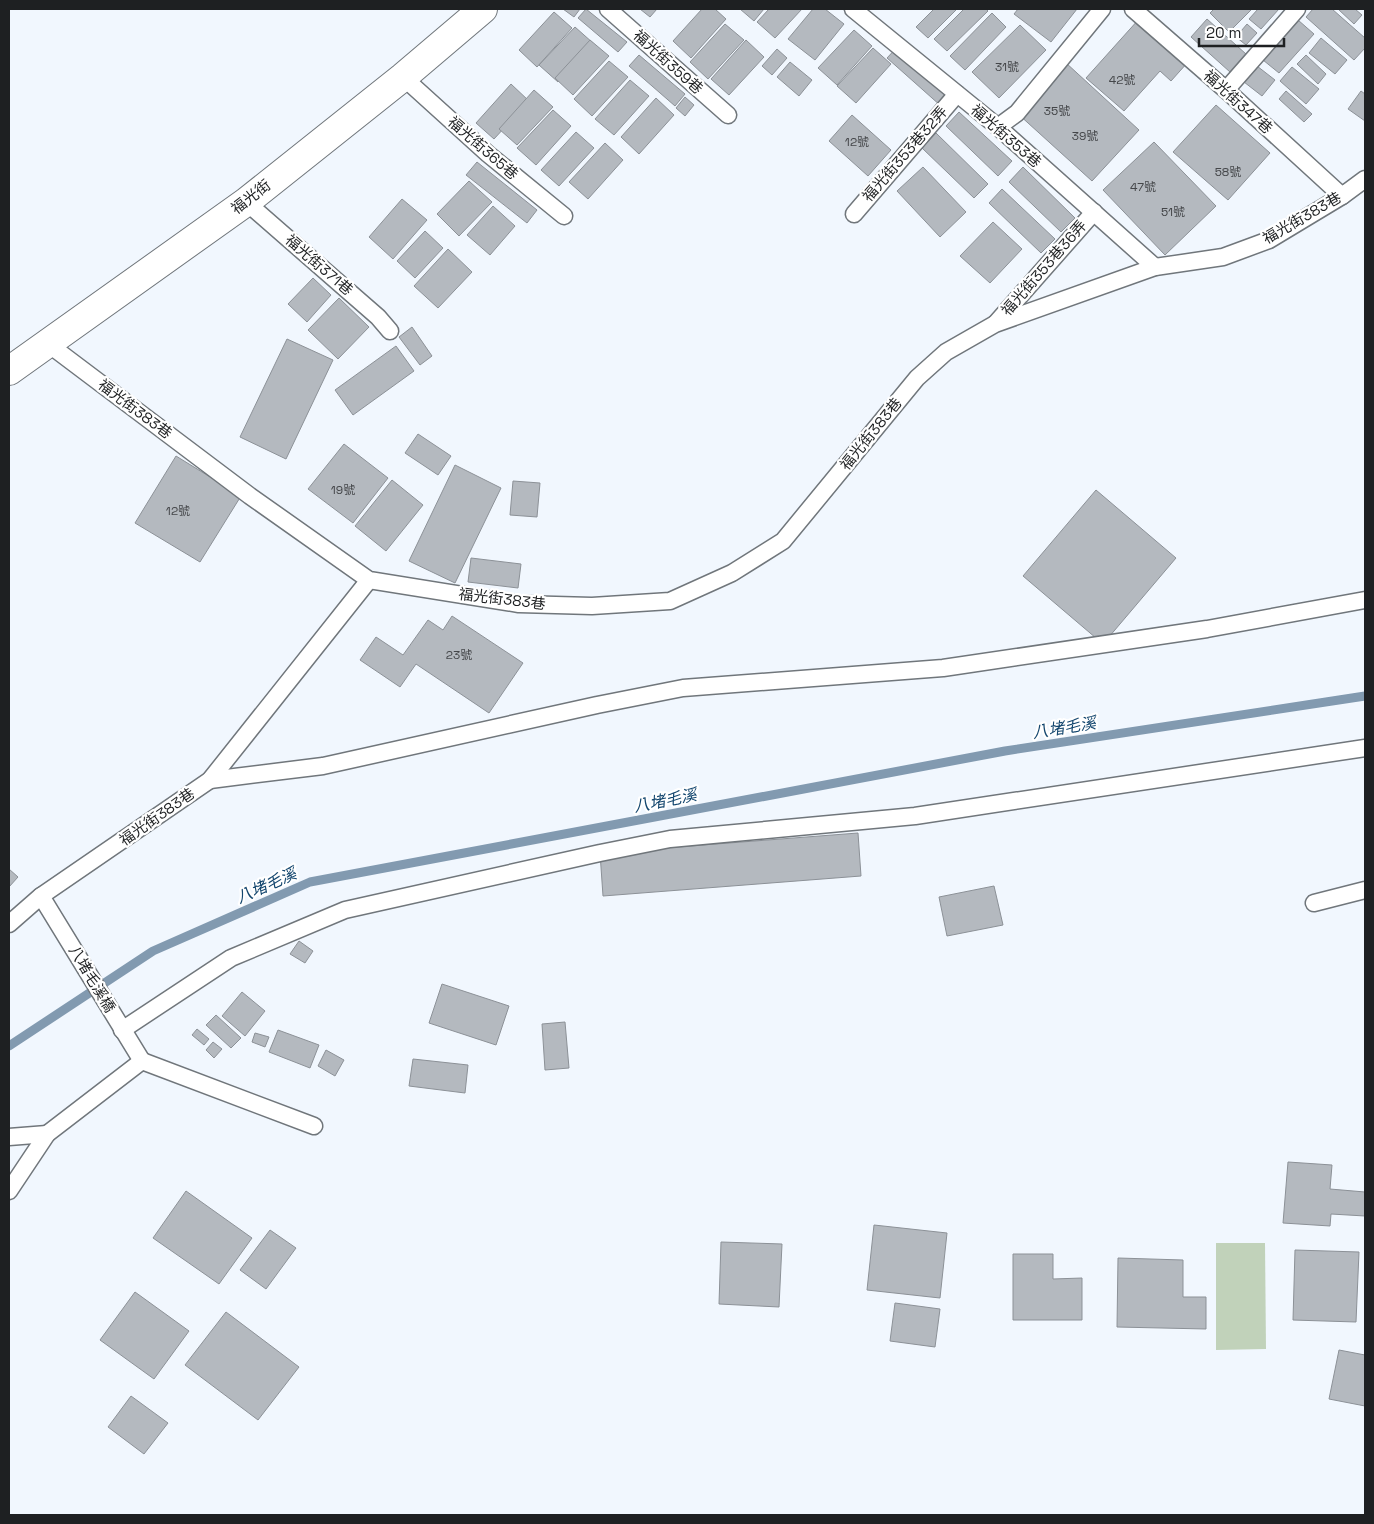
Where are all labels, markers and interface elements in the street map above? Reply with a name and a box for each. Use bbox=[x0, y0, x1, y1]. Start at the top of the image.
scale bar bbox=[1199, 15, 1284, 47]
text: 20 m bbox=[1206, 23, 1241, 42]
street label: 福光街359巷 bbox=[630, 25, 707, 98]
house number: 31號 bbox=[995, 59, 1019, 75]
street label: 福光街347巷 bbox=[1200, 66, 1277, 138]
house number: 42號 bbox=[1109, 72, 1135, 88]
street label: 福光街353巷 bbox=[967, 100, 1045, 171]
street label: 福光街353巷32弄 bbox=[858, 102, 951, 205]
house number: 35號 bbox=[1044, 103, 1070, 119]
street label: 福光街365巷 bbox=[444, 112, 522, 183]
house number: 39號 bbox=[1072, 128, 1098, 144]
house number: 12號 bbox=[845, 134, 869, 150]
house number: 58號 bbox=[1215, 164, 1241, 180]
street label: 福光街 bbox=[227, 175, 274, 218]
house number: 47號 bbox=[1130, 179, 1156, 195]
street label: 福光街383巷 bbox=[1259, 187, 1344, 248]
house number: 51號 bbox=[1161, 204, 1185, 220]
street label: 福光街353巷36弄 bbox=[997, 216, 1090, 319]
street label: 福光街371巷 bbox=[282, 230, 357, 299]
street label: 福光街383巷 bbox=[95, 375, 176, 443]
street label: 福光街383巷 bbox=[836, 394, 906, 474]
house number: 19號 bbox=[331, 482, 355, 498]
house number: 12號 bbox=[166, 503, 190, 519]
street label: 福光街383巷 bbox=[457, 584, 547, 613]
house number: 23號 bbox=[446, 647, 472, 663]
water label: 八堵毛溪 bbox=[1031, 712, 1099, 743]
street label: 福光街383巷 bbox=[115, 784, 198, 849]
water label: 八堵毛溪 bbox=[632, 784, 700, 817]
water label: 八堵毛溪 bbox=[233, 862, 302, 908]
street label: 八堵毛溪橋 bbox=[65, 942, 120, 1016]

